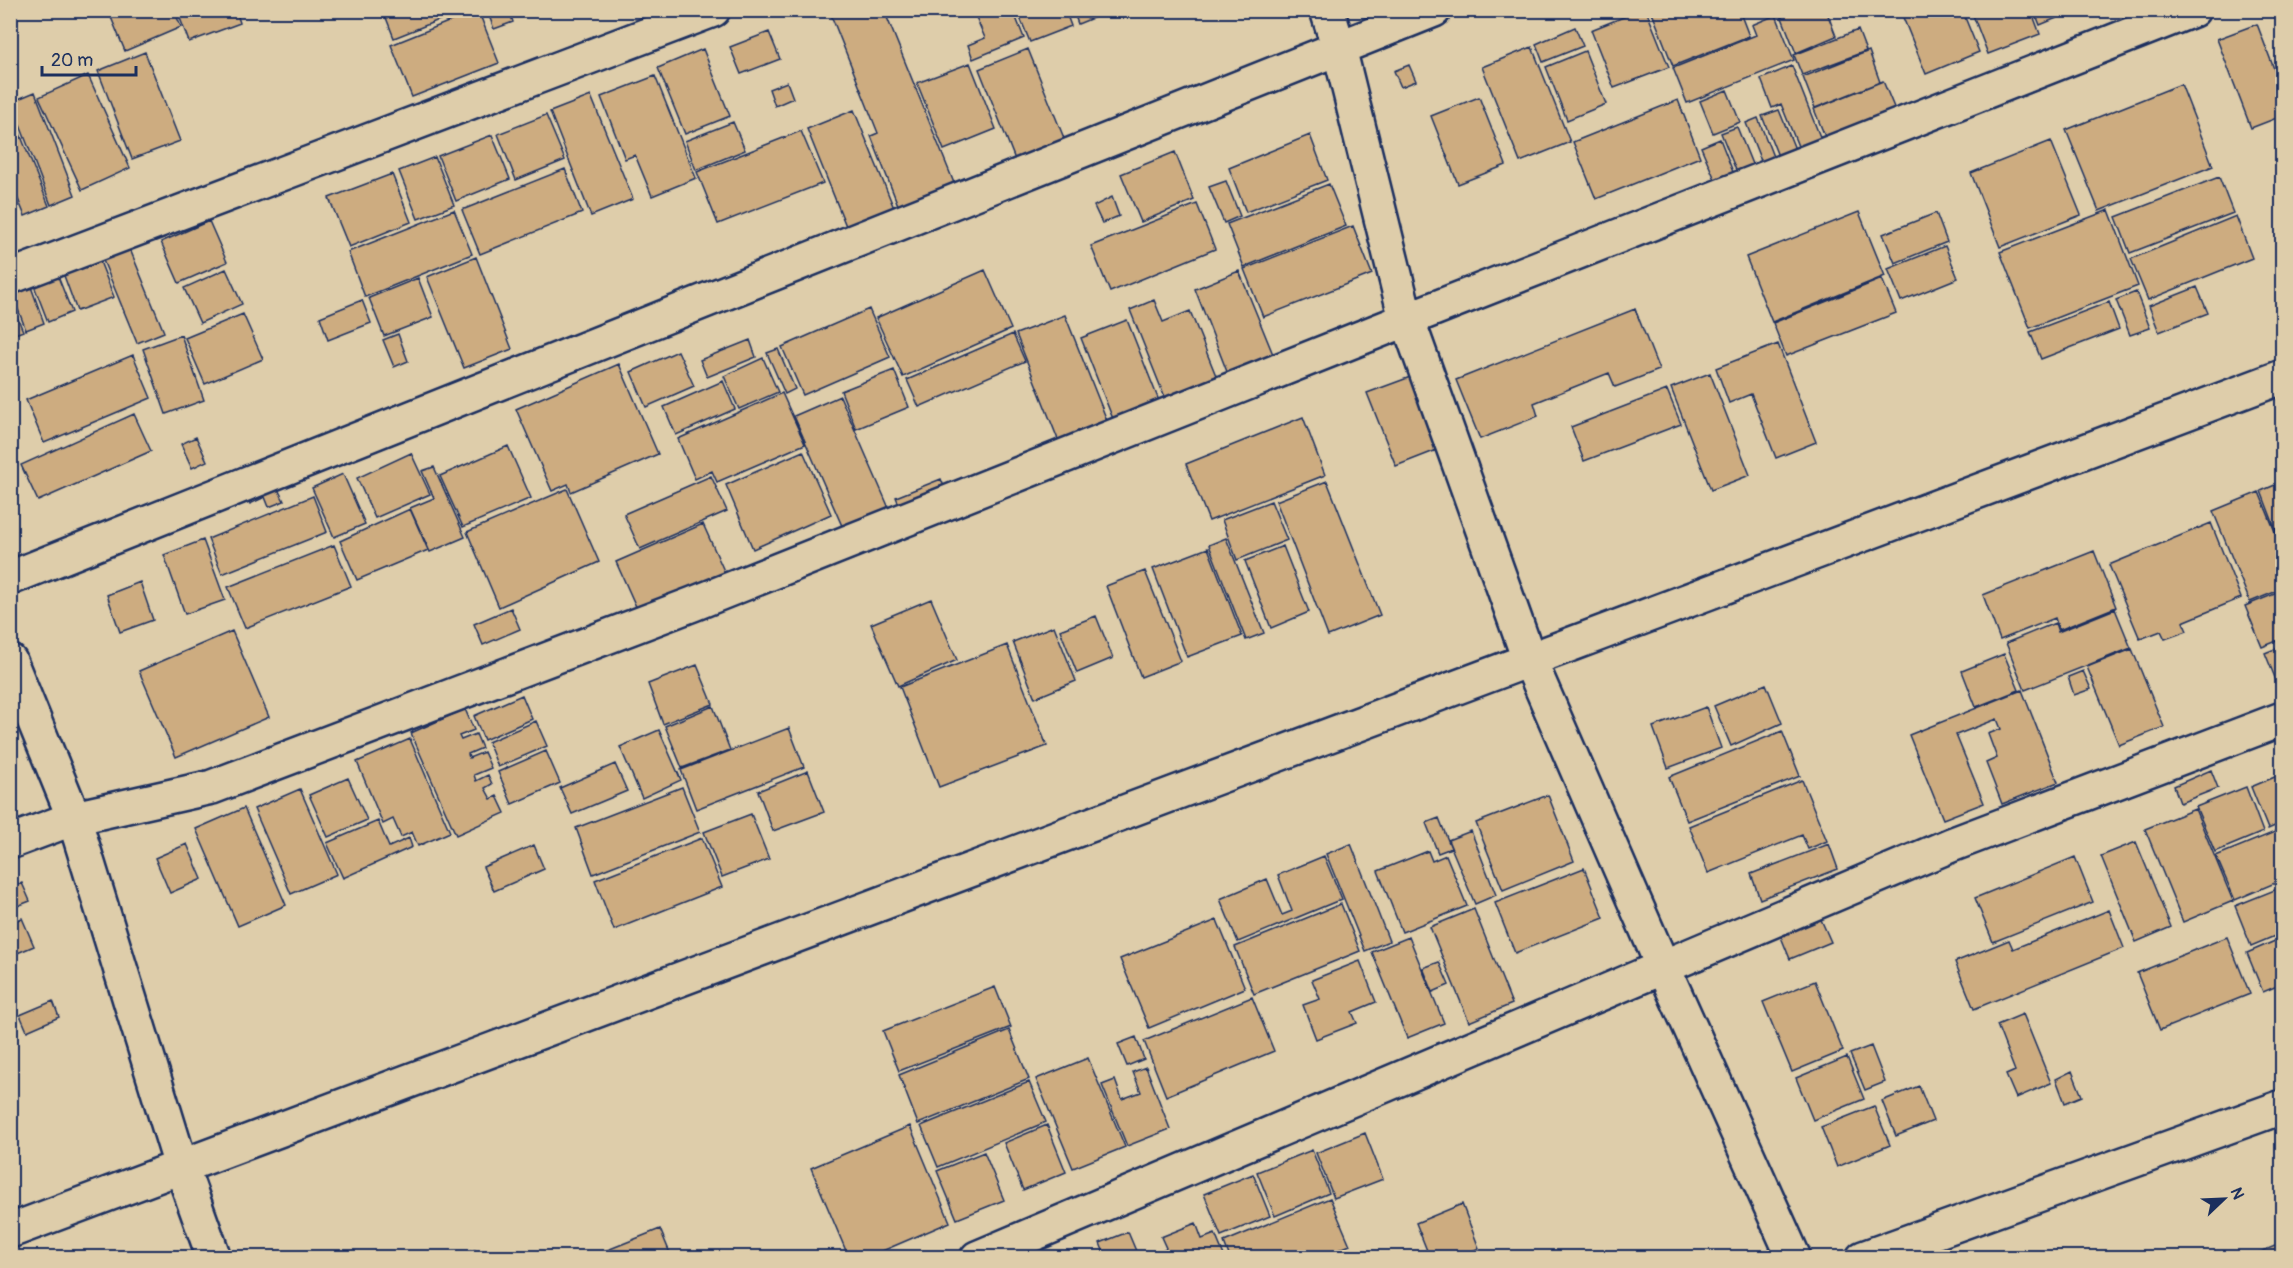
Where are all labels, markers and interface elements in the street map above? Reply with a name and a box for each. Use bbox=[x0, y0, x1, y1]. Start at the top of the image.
scale bar bbox=[42, 39, 136, 77]
text: 20 m bbox=[51, 49, 93, 72]
north arrow bbox=[2194, 1169, 2254, 1229]
text: N bbox=[2226, 1185, 2248, 1203]

